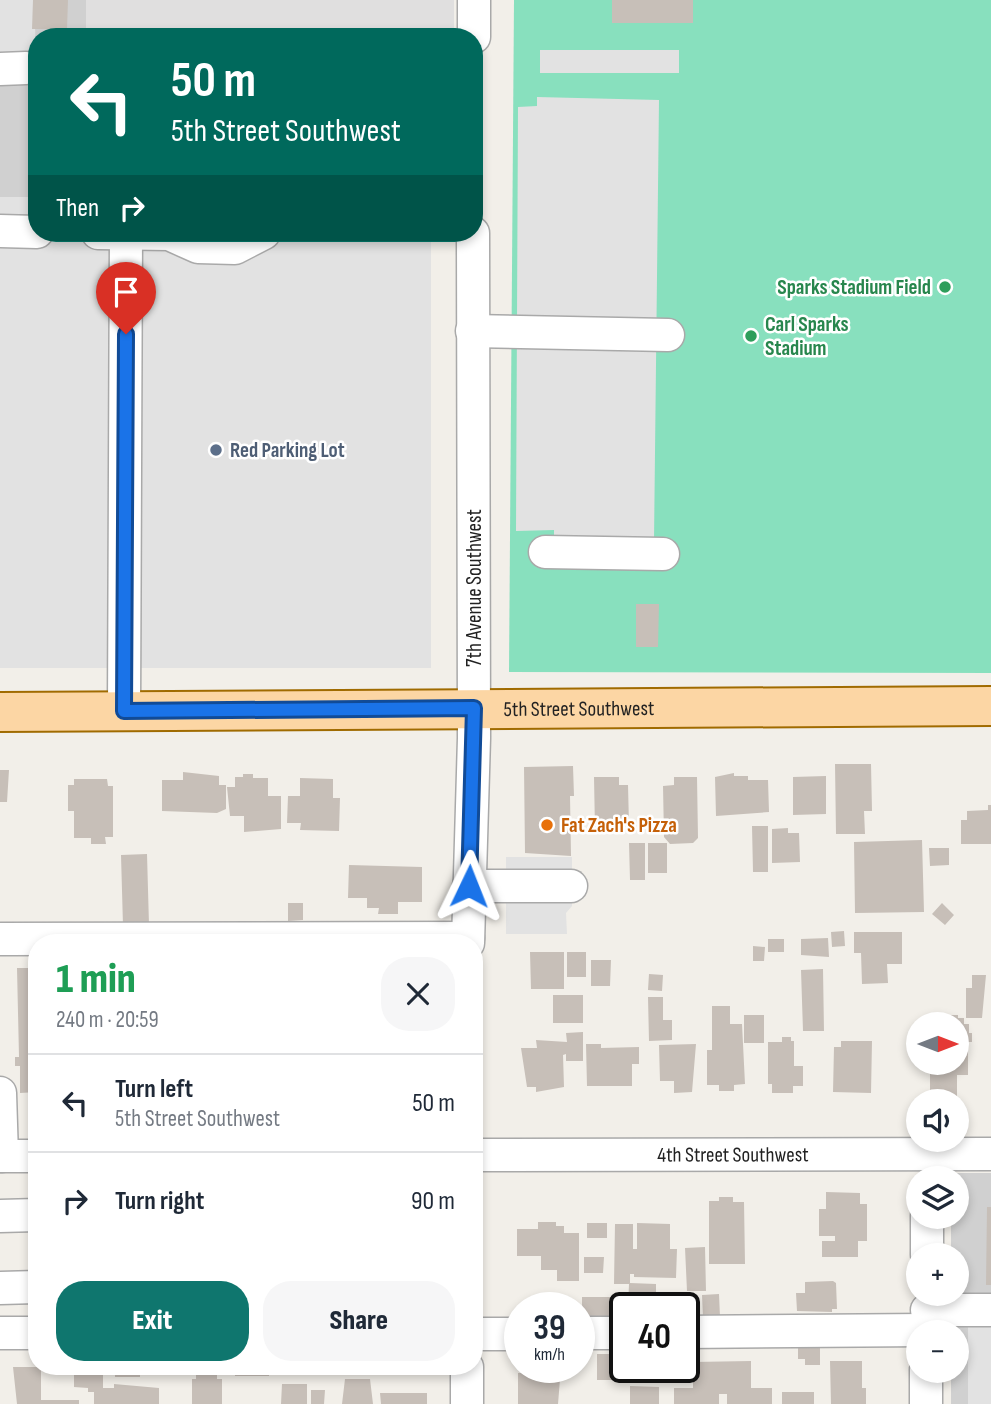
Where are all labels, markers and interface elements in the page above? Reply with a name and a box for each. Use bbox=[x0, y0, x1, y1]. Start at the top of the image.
text: 50 m bbox=[171, 52, 256, 111]
icon: left bbox=[56, 56, 147, 147]
text: 5th Street Southwest bbox=[171, 112, 401, 151]
icon: right bbox=[113, 189, 151, 227]
text: Then bbox=[56, 193, 99, 224]
pin bbox=[96, 262, 156, 334]
icon: arrive bbox=[107, 273, 145, 311]
place label: Sparks Stadium Field bbox=[777, 275, 931, 300]
marker: Sparks Stadium Field bbox=[937, 279, 953, 295]
place label: Carl Sparks Stadium bbox=[765, 312, 849, 361]
marker: Carl Sparks Stadium bbox=[743, 328, 759, 344]
place label: Red Parking Lot bbox=[230, 438, 345, 463]
marker: Red Parking Lot bbox=[208, 442, 224, 458]
street label: 7th Avenue Southwest bbox=[462, 509, 487, 667]
street label: 5th Street Southwest bbox=[503, 696, 655, 721]
place label: Fat Zach's Pizza bbox=[561, 813, 677, 838]
marker: Fat Zach's Pizza bbox=[539, 817, 555, 833]
position arrow bbox=[432, 849, 506, 923]
text: 1 min bbox=[56, 954, 136, 1005]
button: close bbox=[381, 957, 455, 1031]
text: 240 m · 20:59 bbox=[56, 1006, 159, 1034]
north arrow bbox=[906, 1012, 970, 1074]
map controls bbox=[906, 1012, 969, 1383]
text: Turn left bbox=[115, 1074, 193, 1105]
icon: left bbox=[56, 1084, 94, 1122]
text: 50 m bbox=[412, 1088, 455, 1119]
button: sound bbox=[906, 1089, 969, 1152]
text: 5th Street Southwest bbox=[115, 1105, 280, 1133]
street label: 4th Street Southwest bbox=[657, 1142, 809, 1167]
button: layers bbox=[906, 1166, 969, 1229]
icon: right bbox=[56, 1182, 94, 1220]
text: Turn right bbox=[115, 1186, 204, 1217]
text: 90 m bbox=[411, 1186, 455, 1217]
button: + bbox=[906, 1243, 969, 1306]
button: Exit bbox=[56, 1281, 249, 1361]
button: Share bbox=[263, 1281, 455, 1361]
speed limit sign: 40 bbox=[609, 1292, 700, 1383]
text: 39 bbox=[533, 1307, 566, 1350]
button: − bbox=[906, 1320, 969, 1383]
text: km/h bbox=[534, 1344, 565, 1365]

